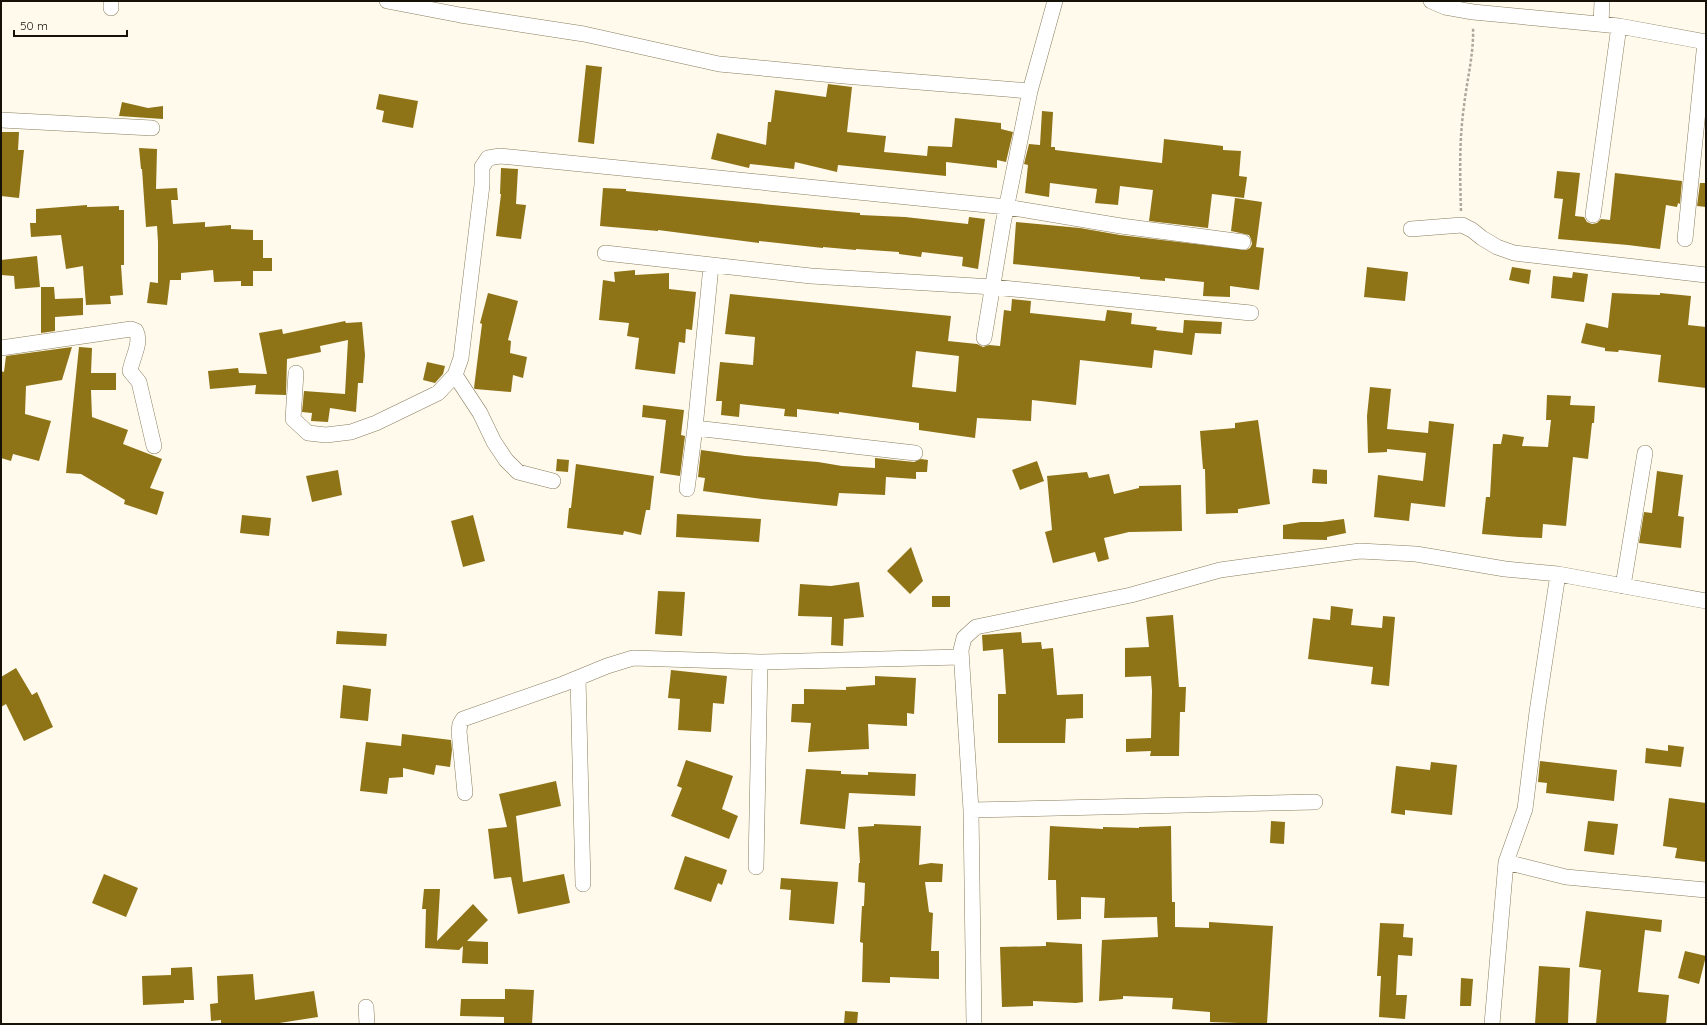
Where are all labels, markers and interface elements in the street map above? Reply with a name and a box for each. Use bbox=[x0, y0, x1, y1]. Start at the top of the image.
scale bar bbox=[14, 12, 127, 38]
text: 50 m bbox=[20, 18, 48, 33]

